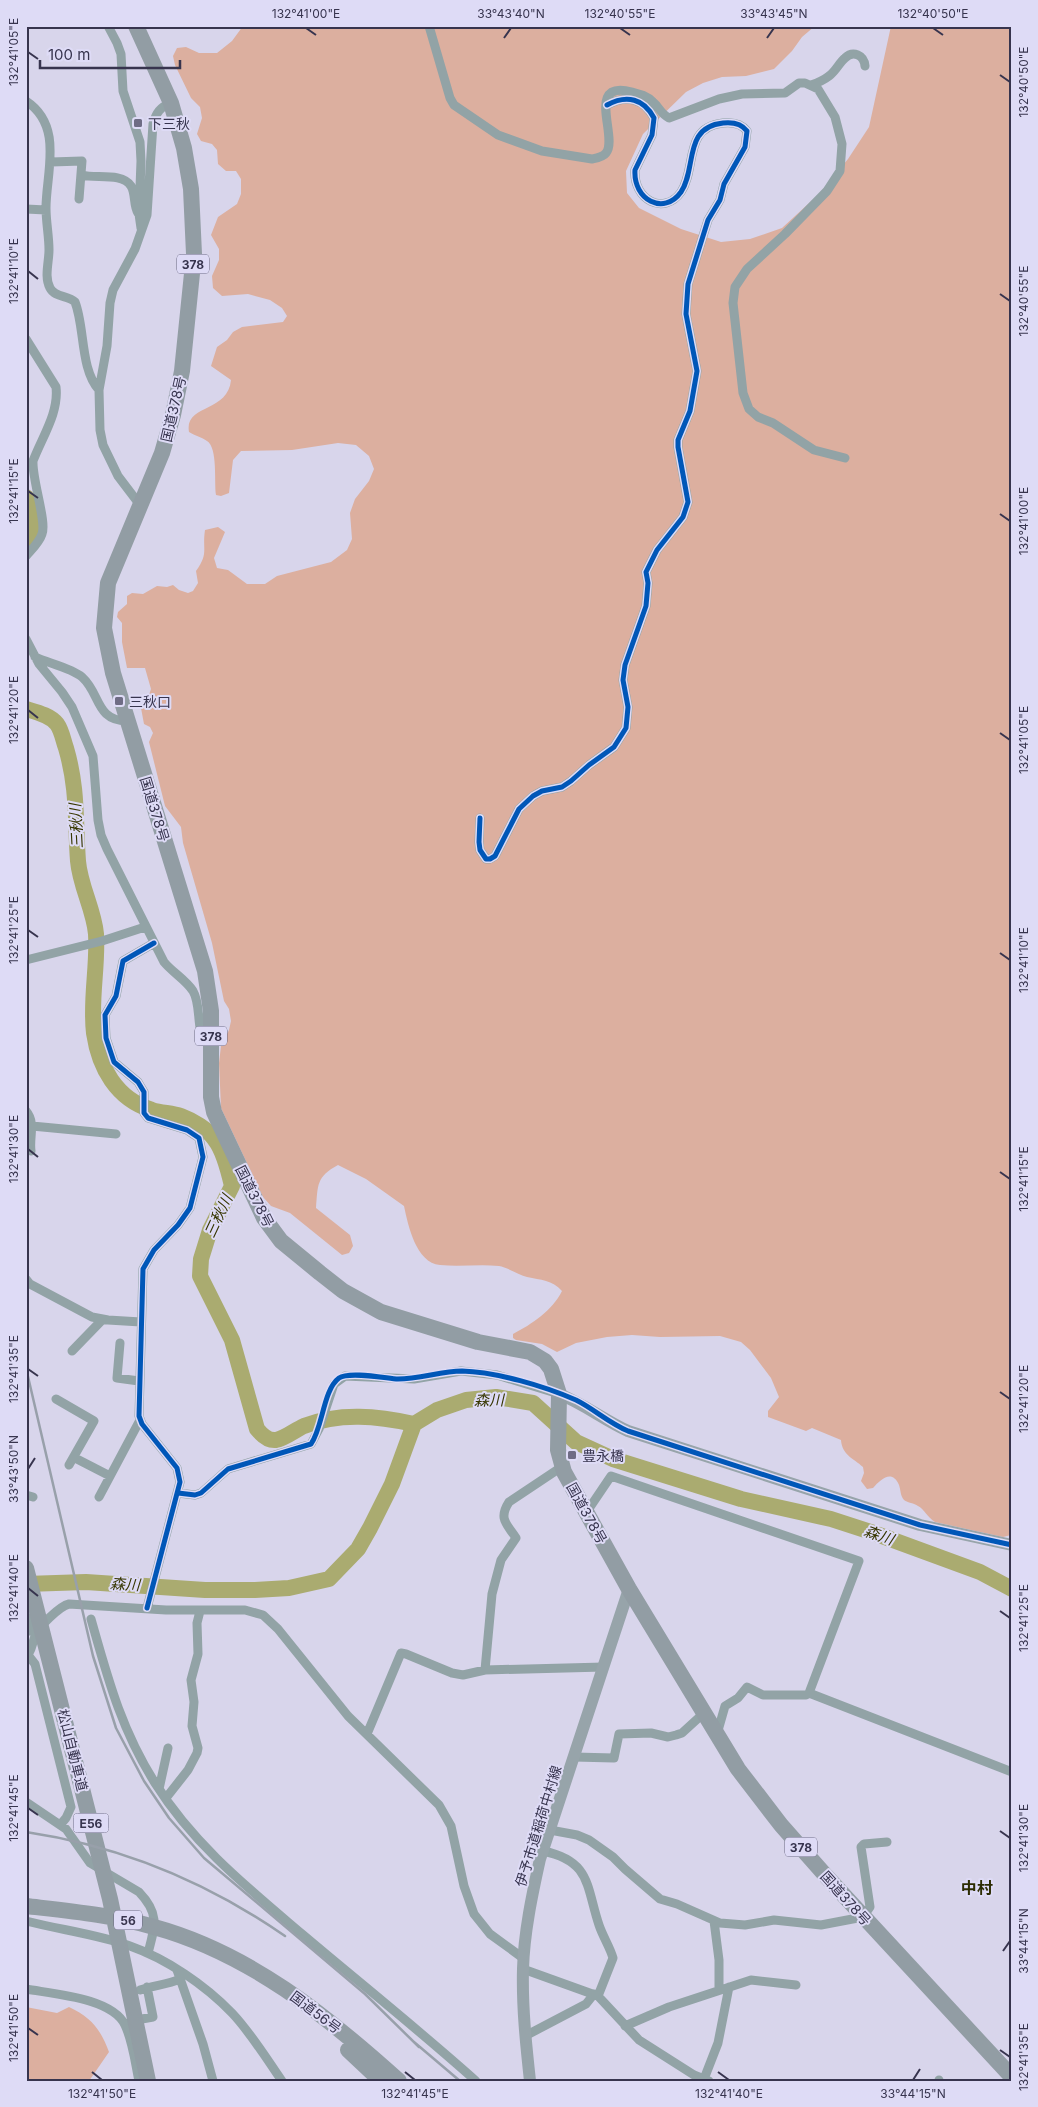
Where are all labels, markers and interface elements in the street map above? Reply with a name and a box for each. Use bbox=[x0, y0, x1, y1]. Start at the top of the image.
text: 132°41'00"E bbox=[272, 6, 340, 21]
text: 33°43'40"N bbox=[477, 6, 545, 21]
text: 132°40'55"E bbox=[585, 6, 655, 21]
text: 33°43'45"N bbox=[740, 6, 808, 21]
text: 132°40'50"E bbox=[897, 6, 969, 21]
text: 132°41'05"E bbox=[6, 18, 21, 86]
scale bar bbox=[40, 38, 180, 70]
text: 100 m bbox=[48, 45, 90, 64]
text: 132°40'50"E bbox=[1016, 46, 1031, 118]
place label: 下三秋 bbox=[148, 115, 190, 132]
marker: 下三秋 bbox=[132, 117, 144, 129]
text: 132°41'10"E bbox=[6, 238, 21, 304]
road number: 378 bbox=[177, 254, 209, 274]
text: 132°40'55"E bbox=[1016, 266, 1031, 336]
street label: 国道378号 bbox=[157, 374, 189, 444]
text: 132°41'15"E bbox=[6, 458, 21, 524]
text: 132°41'00"E bbox=[1016, 487, 1031, 555]
text: 132°41'20"E bbox=[6, 676, 21, 744]
place label: 三秋口 bbox=[129, 693, 171, 710]
marker: 三秋口 bbox=[113, 695, 125, 707]
text: 132°41'05"E bbox=[1016, 706, 1031, 774]
street label: 国道378号 bbox=[137, 774, 173, 844]
water label: 三秋川 bbox=[65, 801, 87, 849]
text: 132°41'25"E bbox=[6, 896, 21, 964]
text: 132°41'10"E bbox=[1016, 927, 1031, 993]
road number: 378 bbox=[195, 1026, 227, 1046]
text: 132°41'30"E bbox=[6, 1115, 21, 1183]
text: 132°41'15"E bbox=[1016, 1146, 1031, 1212]
street label: 国道378号 bbox=[232, 1162, 278, 1230]
water label: 三秋川 bbox=[200, 1190, 237, 1240]
text: 132°41'35"E bbox=[6, 1335, 21, 1403]
text: 132°41'20"E bbox=[1016, 1365, 1031, 1433]
water label: 森川 bbox=[474, 1390, 506, 1410]
text: 33°43'50"N bbox=[6, 1435, 21, 1503]
place label: 豊永橋 bbox=[582, 1447, 624, 1464]
marker: 豊永橋 bbox=[566, 1449, 578, 1461]
street label: 国道378号 bbox=[563, 1480, 611, 1546]
water label: 森川 bbox=[862, 1521, 898, 1550]
text: 132°41'40"E bbox=[6, 1554, 21, 1622]
water label: 森川 bbox=[110, 1574, 142, 1594]
text: 132°41'25"E bbox=[1016, 1584, 1031, 1652]
street label: 松山自動車道 bbox=[55, 1707, 91, 1793]
street label: 伊予市道稲荷中村線 bbox=[511, 1763, 565, 1889]
text: 132°41'45"E bbox=[6, 1774, 21, 1842]
text: 132°41'30"E bbox=[1016, 1804, 1031, 1872]
road number: E56 bbox=[74, 1814, 108, 1832]
road number: 378 bbox=[785, 1838, 817, 1856]
street label: 国道378号 bbox=[817, 1867, 875, 1929]
district label: 中村 bbox=[961, 1878, 993, 1898]
text: 33°44'15"N bbox=[1016, 1908, 1031, 1974]
road number: 56 bbox=[114, 1910, 142, 1930]
street label: 国道56号 bbox=[287, 1987, 345, 2037]
text: 132°41'50"E bbox=[6, 1994, 21, 2062]
text: 132°41'35"E bbox=[1016, 2023, 1031, 2091]
text: 132°41'50"E bbox=[68, 2086, 136, 2101]
text: 132°41'45"E bbox=[381, 2086, 449, 2101]
text: 132°41'40"E bbox=[695, 2086, 763, 2101]
text: 33°44'15"N bbox=[880, 2086, 946, 2101]

